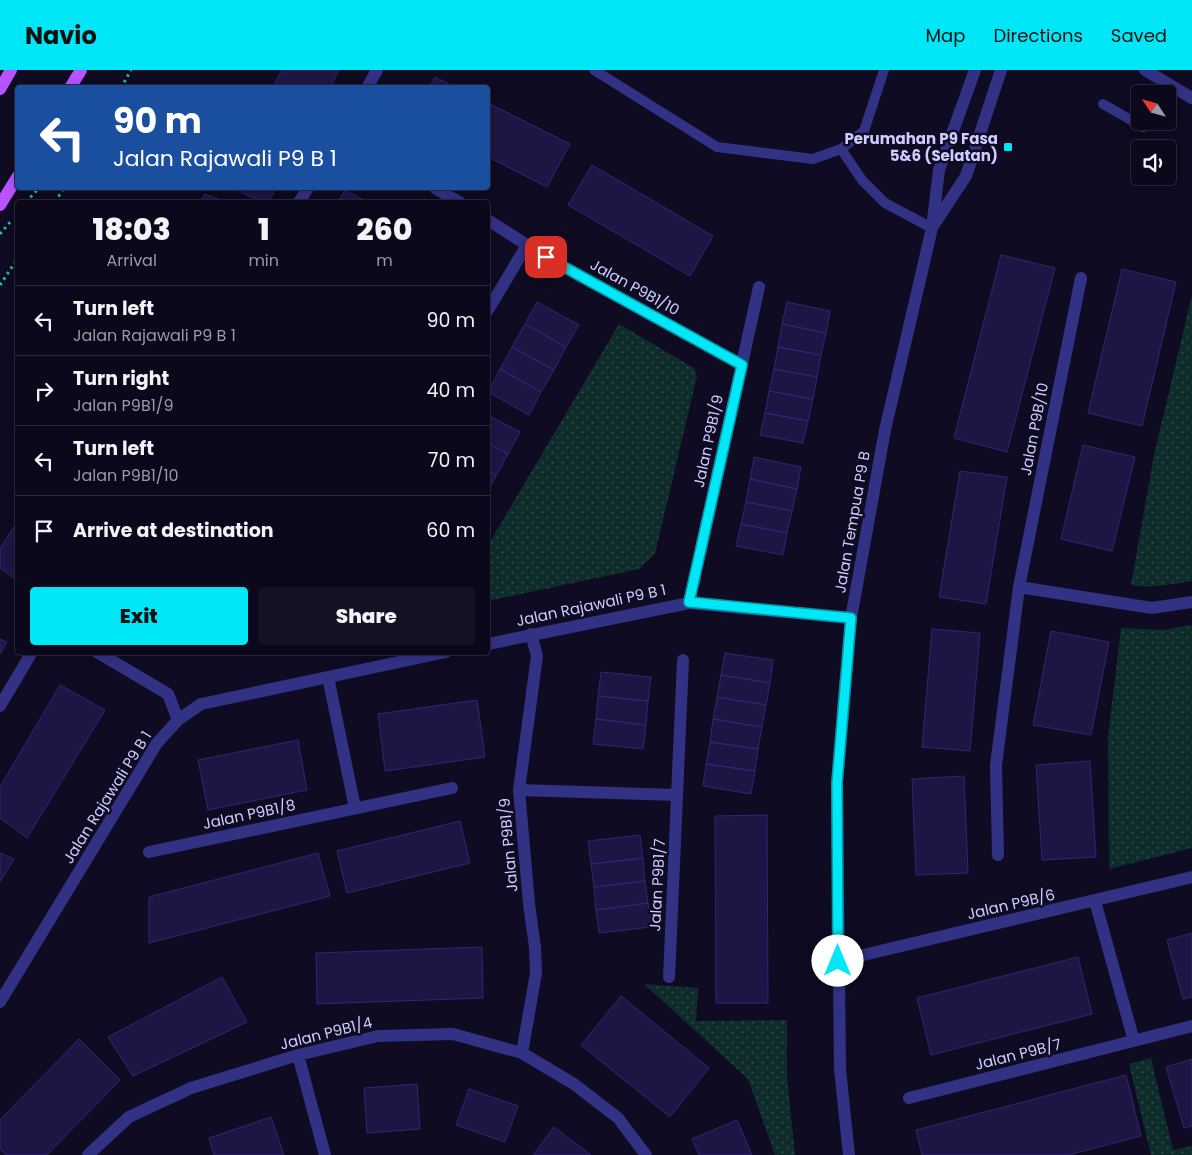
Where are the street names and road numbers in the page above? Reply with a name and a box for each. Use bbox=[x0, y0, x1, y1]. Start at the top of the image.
street label: Jalan P9B1/10 bbox=[587, 254, 683, 320]
street label: Jalan P9B/10 bbox=[1015, 381, 1053, 477]
street label: Jalan P9B1/9 bbox=[688, 393, 728, 489]
street label: Jalan Tempua P9 B bbox=[829, 449, 875, 595]
street label: Jalan Rajawali P9 B 1 bbox=[514, 579, 668, 631]
street label: Jalan Rajawali P9 B 1 bbox=[58, 727, 156, 867]
street label: Jalan P9B1/8 bbox=[201, 794, 297, 834]
street label: Jalan P9B1/9 bbox=[493, 797, 523, 893]
street label: Jalan P9B1/7 bbox=[644, 838, 670, 932]
street label: Jalan P9B/6 bbox=[965, 884, 1057, 924]
street label: Jalan P9B1/4 bbox=[278, 1011, 374, 1055]
street label: Jalan P9B/7 bbox=[973, 1033, 1063, 1075]

